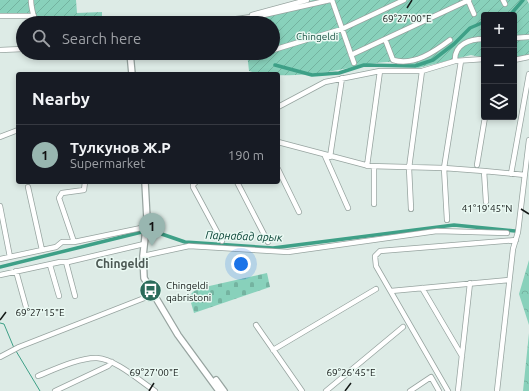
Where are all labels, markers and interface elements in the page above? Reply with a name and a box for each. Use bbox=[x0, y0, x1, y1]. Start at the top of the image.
map controls bbox=[481, 12, 517, 120]
button: + bbox=[481, 12, 517, 48]
text: 69°27'00"E bbox=[382, 13, 432, 24]
search box bbox=[16, 16, 280, 60]
icon: search bbox=[30, 27, 52, 49]
text: Search here bbox=[62, 30, 141, 47]
park label: Chingeldi bbox=[296, 31, 338, 42]
button: − bbox=[481, 48, 517, 84]
button: layers bbox=[481, 84, 517, 120]
text: Nearby bbox=[32, 89, 90, 108]
text: Тулкунов Ж.Р bbox=[70, 139, 171, 156]
text: 1 bbox=[41, 148, 49, 162]
text: 190 m bbox=[228, 148, 264, 162]
text: Supermarket bbox=[70, 156, 145, 170]
text: 41°19'45"N bbox=[462, 203, 512, 214]
pin: 1 bbox=[139, 213, 165, 246]
water label: Парнабад арык bbox=[205, 229, 283, 243]
your location bbox=[231, 254, 251, 274]
district label: Chingeldi bbox=[95, 257, 149, 270]
bus stop icon: Chingeldi qabristoni bbox=[137, 278, 163, 304]
place label: Chingeldi qabristoni bbox=[166, 280, 211, 303]
text: 69°27'15"E bbox=[15, 307, 65, 318]
text: 69°27'00"E bbox=[129, 367, 179, 378]
text: 69°26'45"E bbox=[326, 367, 376, 378]

